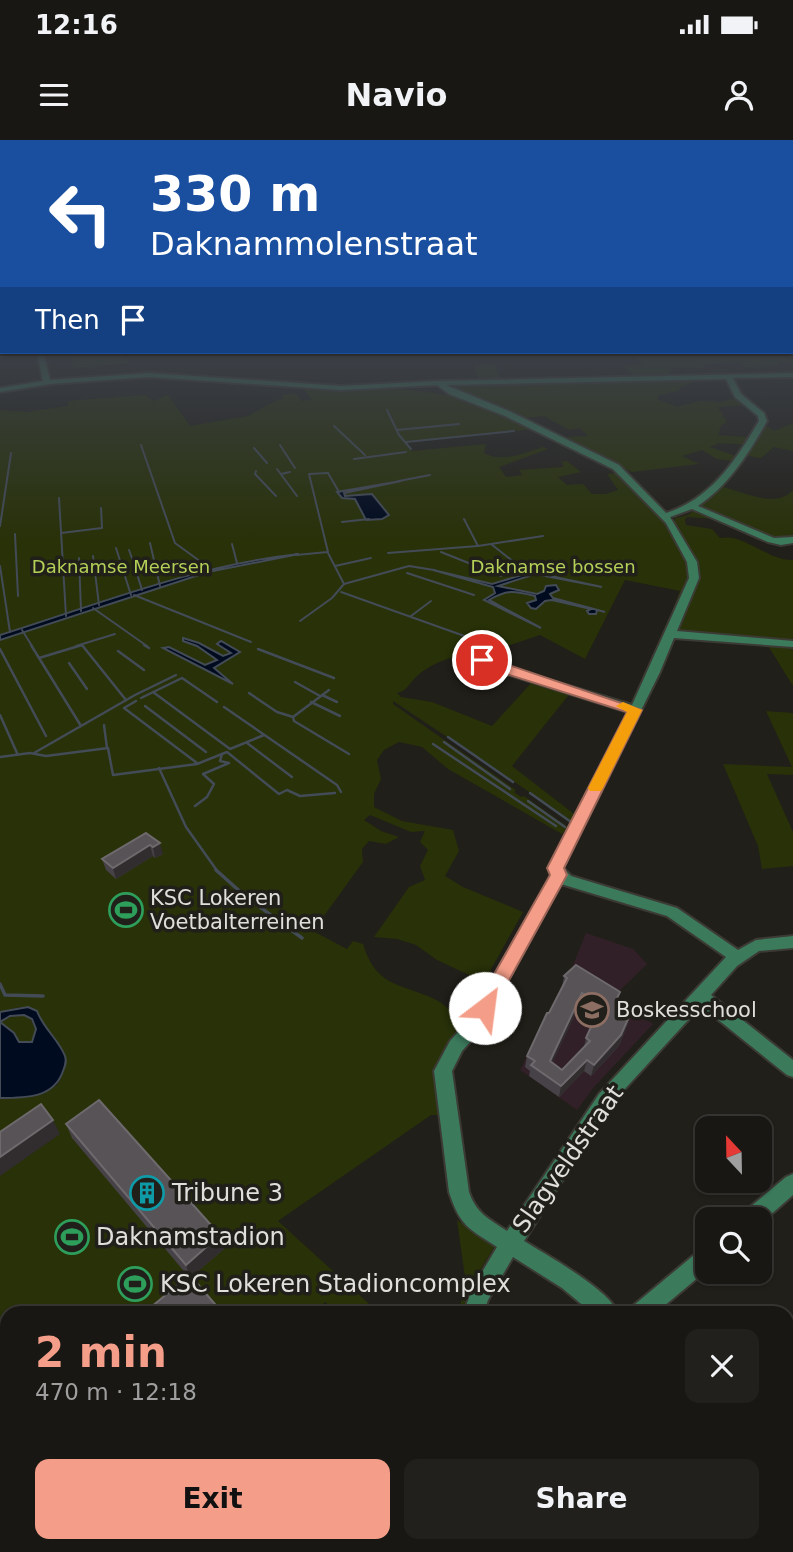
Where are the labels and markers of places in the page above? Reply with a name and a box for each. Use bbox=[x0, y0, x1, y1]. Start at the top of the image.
pin bbox=[452, 630, 512, 690]
place label: KSC Lokeren Voetbalterreinen bbox=[150, 886, 325, 934]
sports icon: KSC Lokeren Voetbalterreinen bbox=[107, 891, 145, 929]
school or university icon: Boskesschool bbox=[573, 991, 611, 1029]
place label: Boskesschool bbox=[616, 998, 757, 1022]
building icon: Tribune 3 bbox=[128, 1174, 166, 1212]
place label: Tribune 3 bbox=[171, 1179, 283, 1207]
sports icon: Daknamstadion bbox=[53, 1218, 91, 1256]
place label: Daknamstadion bbox=[96, 1223, 285, 1251]
sports icon: KSC Lokeren Stadioncomplex bbox=[116, 1265, 154, 1303]
place label: KSC Lokeren Stadioncomplex bbox=[160, 1270, 511, 1298]

